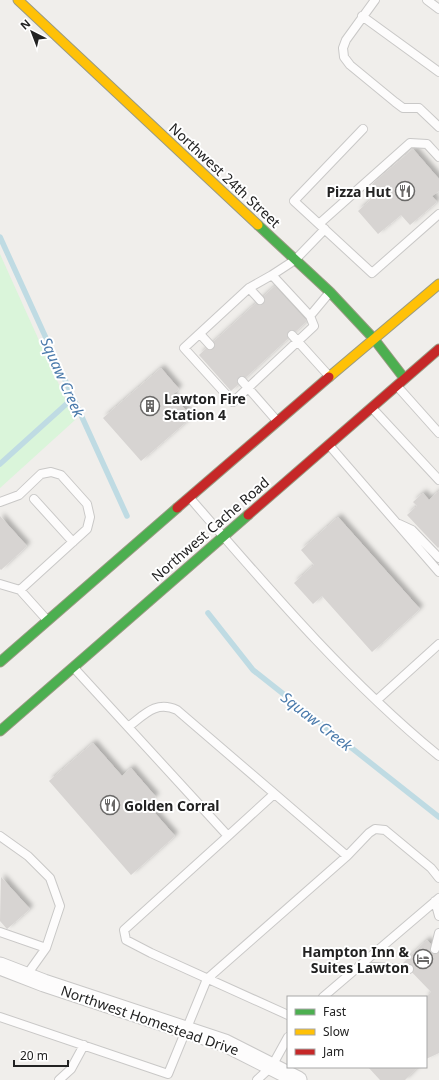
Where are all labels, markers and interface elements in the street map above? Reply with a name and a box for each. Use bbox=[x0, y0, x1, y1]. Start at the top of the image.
north arrow bbox=[12, 12, 52, 52]
text: N bbox=[17, 16, 33, 33]
street label: Northwest 24th Street bbox=[165, 118, 285, 232]
restaurant icon: Pizza Hut bbox=[394, 180, 416, 202]
place label: Pizza Hut bbox=[326, 182, 391, 201]
water label: Squaw Creek bbox=[37, 334, 90, 420]
place label: Lawton Fire Station 4 bbox=[164, 389, 246, 424]
building icon: Lawton Fire Station 4 bbox=[139, 395, 161, 417]
street label: Northwest Cache Road bbox=[147, 473, 273, 585]
water label: Squaw Creek bbox=[277, 687, 357, 755]
restaurant icon: Golden Corral bbox=[99, 794, 121, 816]
place label: Golden Corral bbox=[124, 796, 220, 815]
place label: Hampton Inn & Suites Lawton bbox=[302, 942, 409, 977]
hotel icon: Hampton Inn & Suites Lawton bbox=[412, 948, 434, 970]
street label: Northwest Homestead Drive bbox=[58, 981, 242, 1059]
legend bbox=[287, 996, 427, 1068]
text: Fast bbox=[323, 1003, 347, 1020]
text: Slow bbox=[323, 1023, 350, 1040]
scale bar bbox=[14, 1042, 68, 1068]
text: Jam bbox=[322, 1043, 344, 1060]
text: 20 m bbox=[20, 1047, 48, 1064]

